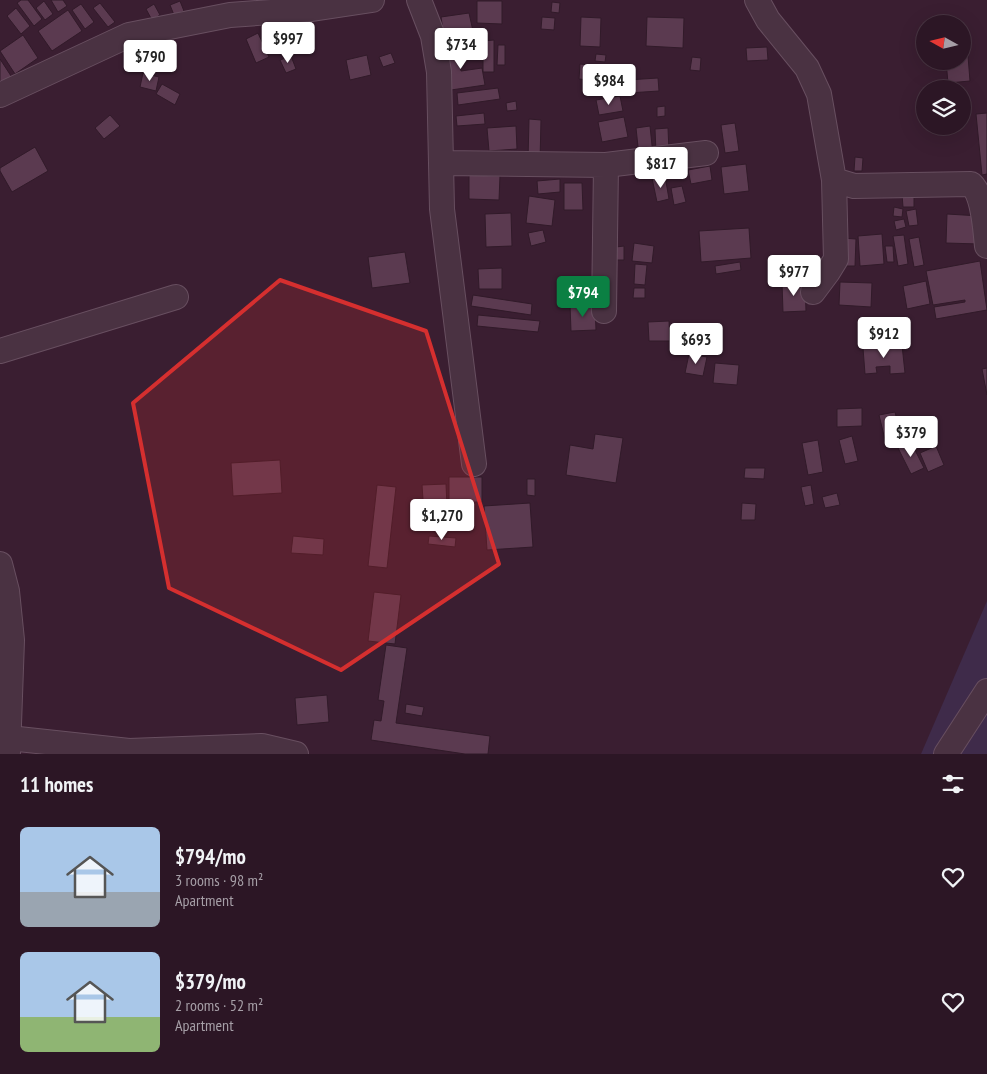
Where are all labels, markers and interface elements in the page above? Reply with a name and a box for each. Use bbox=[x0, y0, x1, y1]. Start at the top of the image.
north arrow bbox=[916, 15, 971, 70]
map controls bbox=[916, 15, 971, 135]
pin: $997 bbox=[258, 22, 318, 64]
text: $997 bbox=[273, 28, 303, 48]
pin: $734 bbox=[431, 28, 491, 70]
text: $734 bbox=[446, 34, 476, 54]
pin: $790 bbox=[120, 39, 180, 82]
text: $790 bbox=[135, 46, 165, 66]
pin: $984 bbox=[579, 64, 639, 106]
text: $984 bbox=[594, 70, 624, 90]
button: layers bbox=[916, 80, 971, 135]
pin: $817 bbox=[631, 146, 691, 189]
text: $817 bbox=[646, 153, 676, 173]
pin: $977 bbox=[764, 254, 824, 297]
text: $977 bbox=[779, 261, 809, 281]
pin: $794 bbox=[553, 276, 613, 318]
text: $794 bbox=[568, 282, 598, 302]
pin: $912 bbox=[854, 316, 914, 359]
pin: $693 bbox=[666, 322, 726, 365]
text: $912 bbox=[869, 323, 899, 343]
text: $693 bbox=[681, 329, 711, 349]
pin: $379 bbox=[881, 416, 941, 458]
text: $379 bbox=[896, 422, 926, 442]
pin: $1,270 bbox=[401, 498, 483, 541]
text: $1,270 bbox=[421, 505, 463, 525]
icon: filters bbox=[939, 770, 967, 798]
text: 11 homes bbox=[20, 771, 93, 798]
text: $794/mo bbox=[175, 843, 246, 870]
icon: home bbox=[60, 847, 120, 907]
icon: heart bbox=[939, 863, 967, 891]
text: 3 rooms · 98 m² bbox=[175, 870, 263, 890]
text: Apartment bbox=[175, 890, 234, 910]
text: $379/mo bbox=[175, 968, 246, 995]
icon: home bbox=[60, 972, 120, 1032]
icon: heart bbox=[939, 988, 967, 1016]
text: 2 rooms · 52 m² bbox=[175, 995, 263, 1015]
text: Apartment bbox=[175, 1015, 234, 1035]

